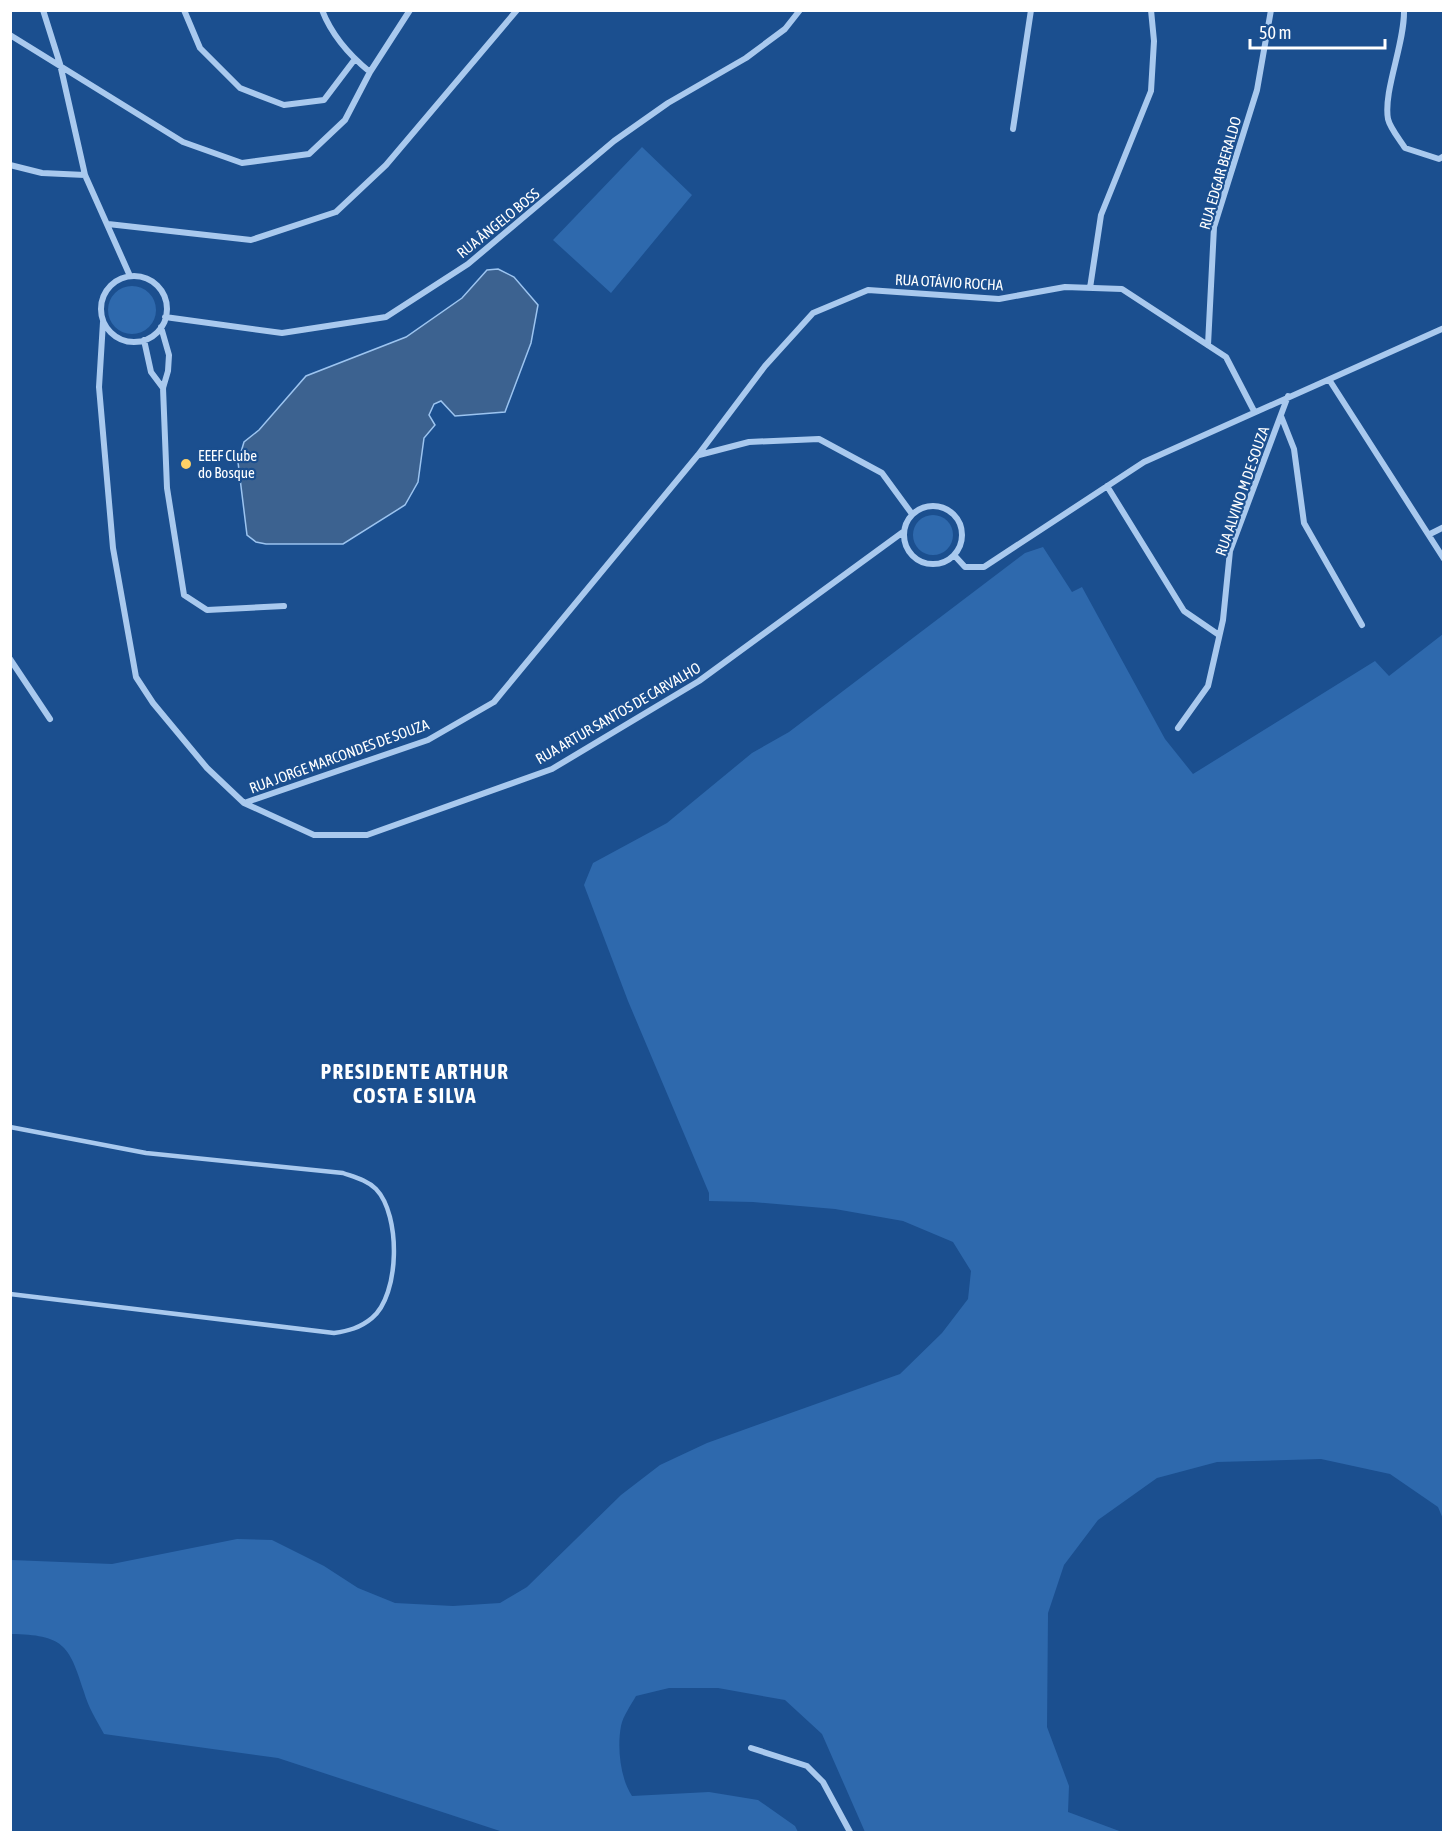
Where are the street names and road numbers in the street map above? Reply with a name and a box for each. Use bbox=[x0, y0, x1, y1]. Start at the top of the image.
street label: RUA EDGAR BERALDO bbox=[1196, 114, 1244, 231]
street label: RUA ÂNGELO BOSS bbox=[453, 185, 543, 261]
street label: RUA OTÁVIO ROCHA bbox=[895, 271, 1004, 293]
street label: RUA ALVINO M DE SOUZA bbox=[1212, 423, 1272, 558]
street label: RUA ARTUR SANTOS DE CARVALHO bbox=[533, 659, 704, 767]
street label: RUA JORGE MARCONDES DE SOUZA bbox=[247, 715, 432, 796]

